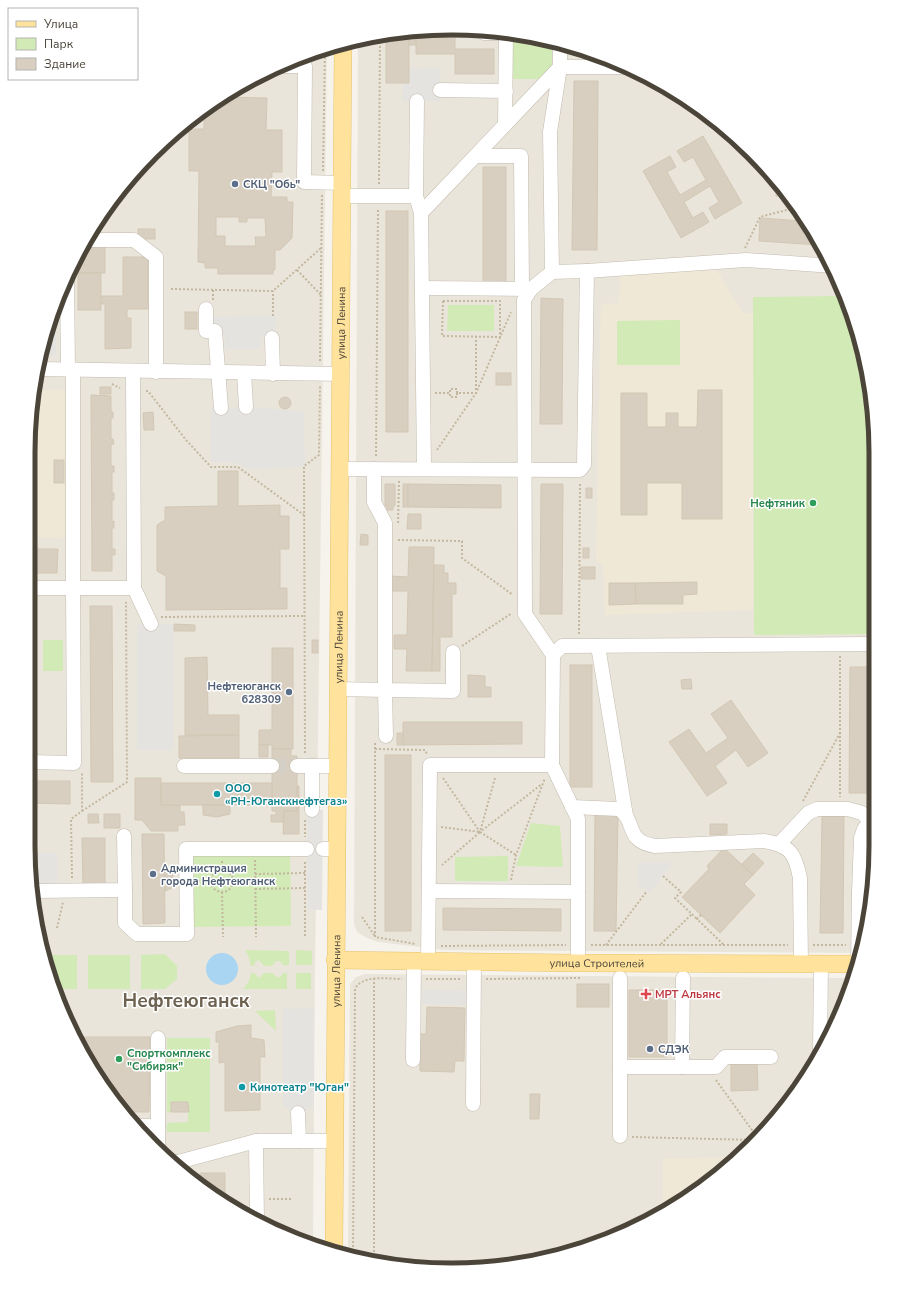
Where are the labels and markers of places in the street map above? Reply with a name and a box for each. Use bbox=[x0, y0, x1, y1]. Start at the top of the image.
place label: СКЦ "Обь" bbox=[243, 177, 300, 192]
marker: СКЦ "Обь" bbox=[230, 179, 240, 189]
place label: Нефтяник bbox=[750, 496, 806, 511]
marker: Нефтяник bbox=[808, 498, 818, 508]
place label: Нефтеюганск 628309 bbox=[208, 679, 282, 707]
marker: Нефтеюганск 628309 bbox=[284, 687, 294, 697]
place label: ООО «РН-Юганскнефтегаз» bbox=[225, 781, 347, 809]
marker: ООО «РН-Юганскнефтегаз» bbox=[212, 789, 222, 799]
place label: Администрация города Нефтеюганск bbox=[161, 861, 276, 889]
marker: Администрация города Нефтеюганск bbox=[148, 869, 158, 879]
place label: МРТ Альянс bbox=[655, 987, 721, 1002]
marker: МРТ Альянс bbox=[640, 988, 652, 1000]
place label: СДЭК bbox=[658, 1042, 690, 1057]
marker: СДЭК bbox=[645, 1044, 655, 1054]
place label: Спорткомплекс "Сибиряк" bbox=[127, 1046, 211, 1074]
marker: Спорткомплекс "Сибиряк" bbox=[114, 1054, 124, 1064]
place label: Кинотеатр "Юган" bbox=[250, 1080, 349, 1095]
marker: Кинотеатр "Юган" bbox=[237, 1082, 247, 1092]

